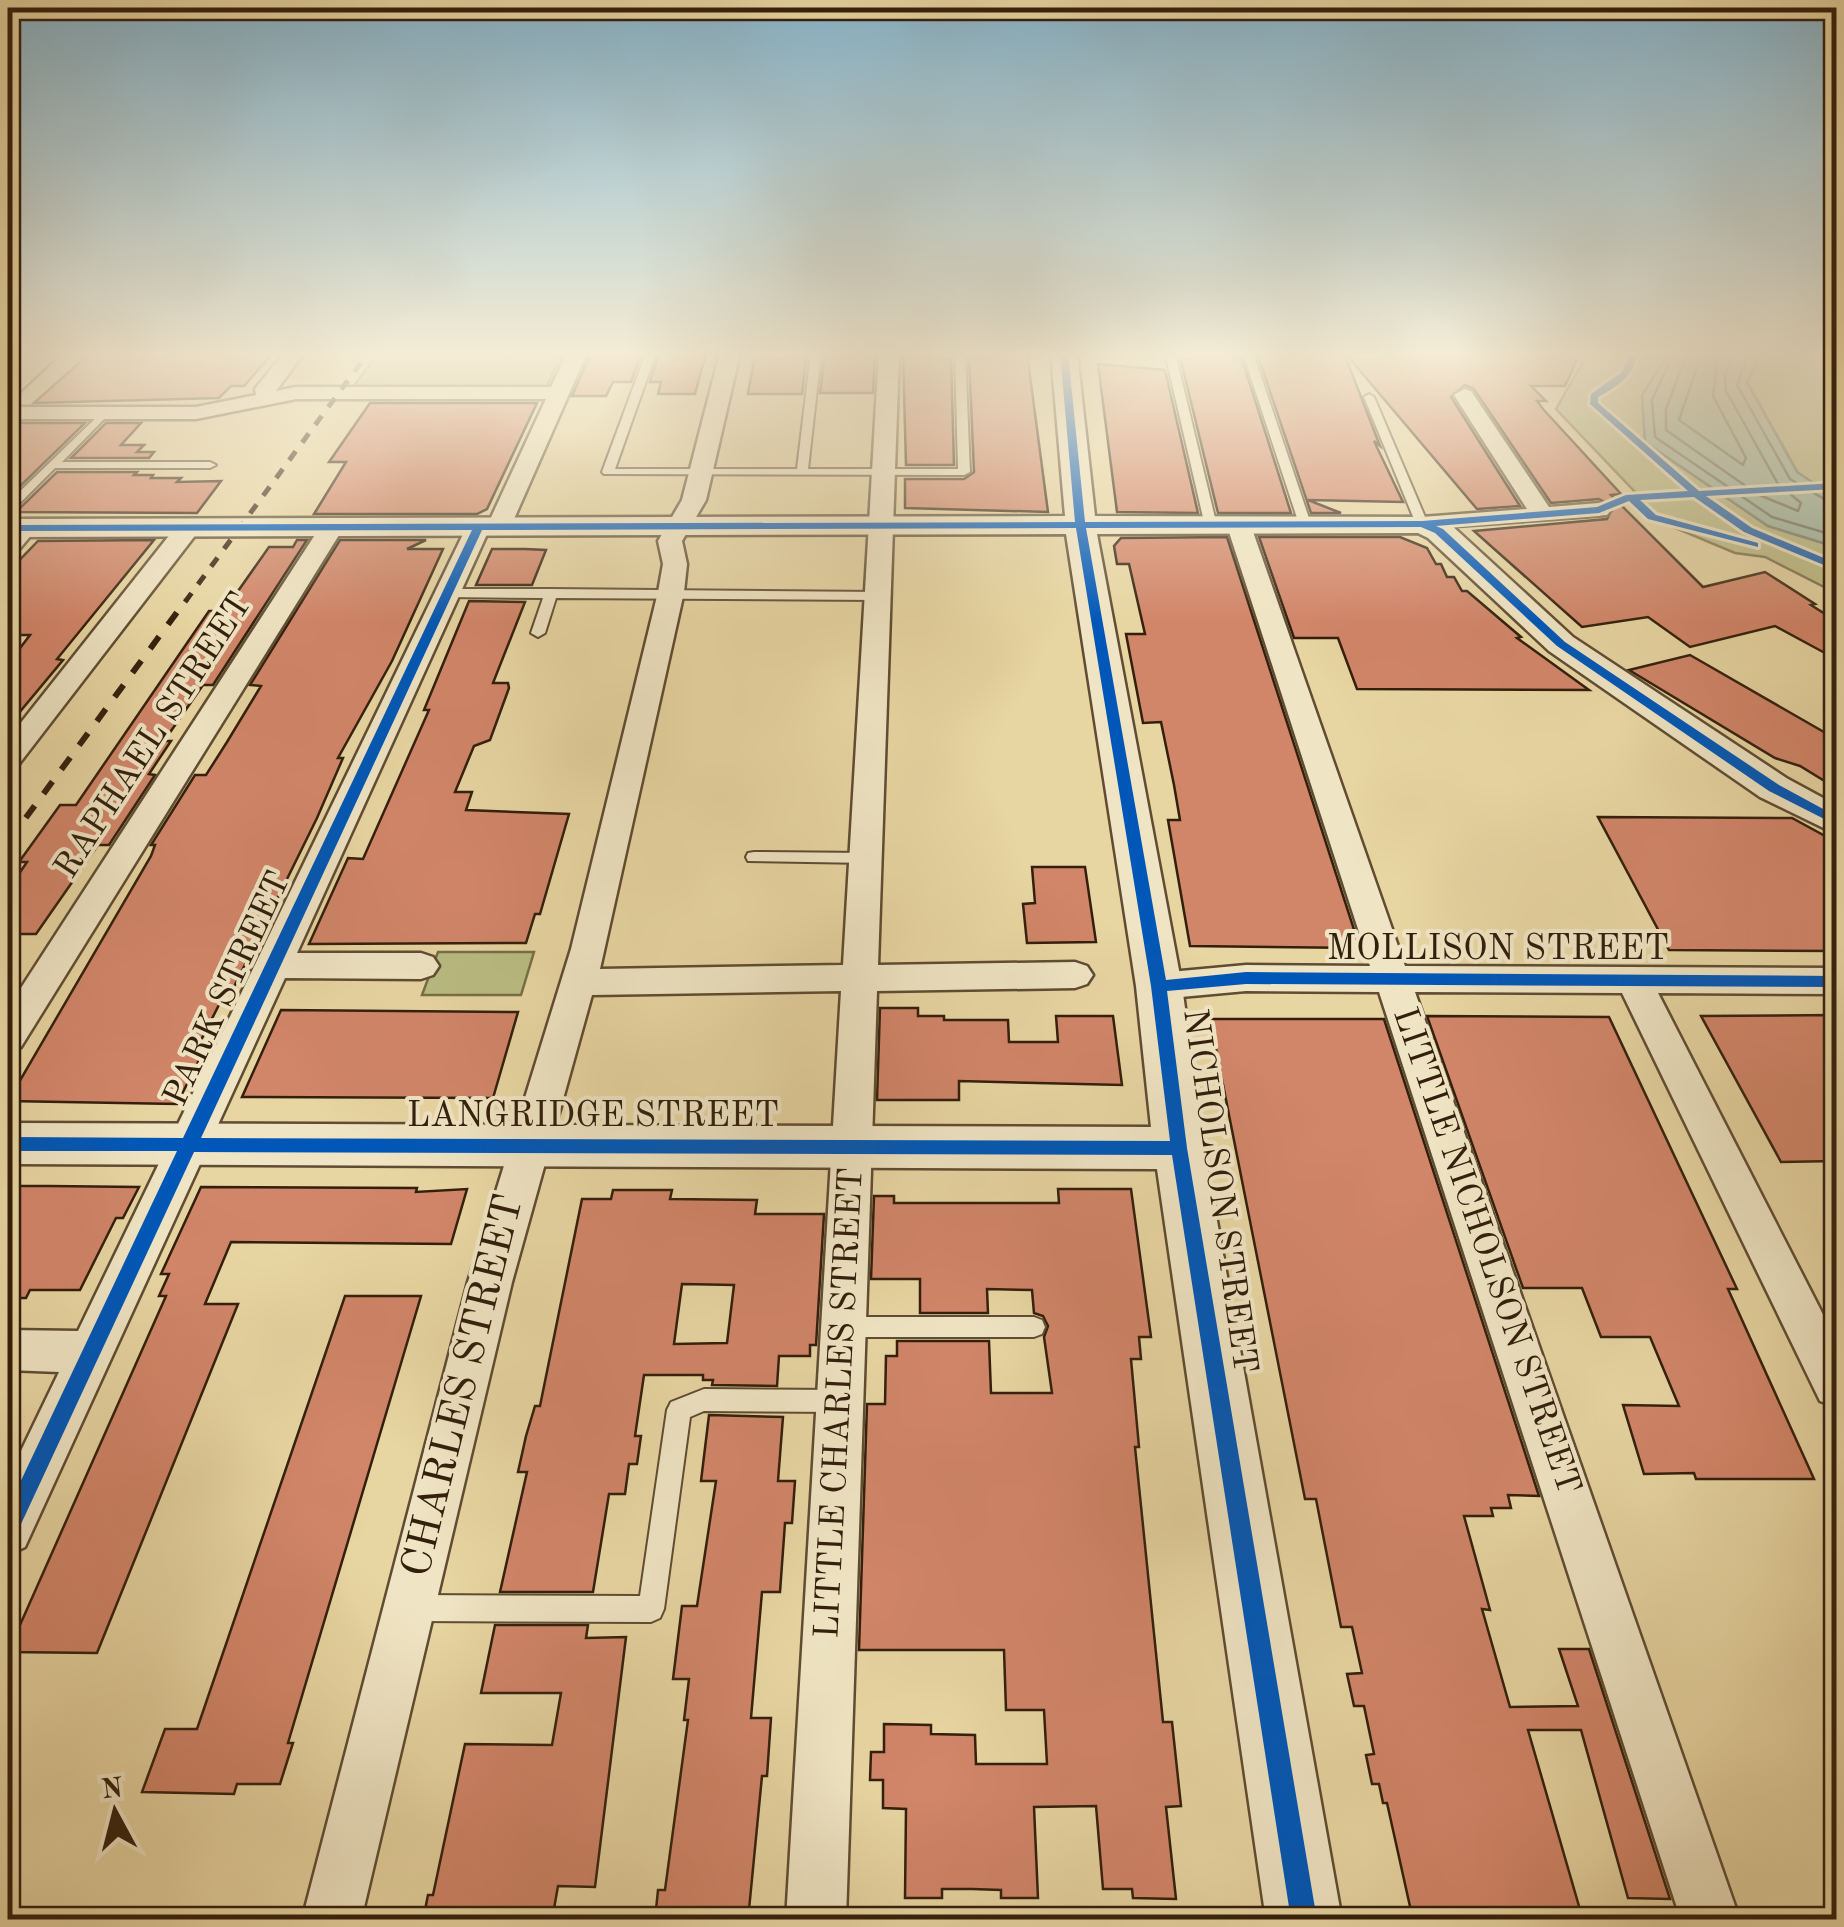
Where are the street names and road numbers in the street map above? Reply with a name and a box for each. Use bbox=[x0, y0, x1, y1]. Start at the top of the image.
street label: RAPHAEL STREET bbox=[49, 587, 259, 885]
street label: PARK STREET bbox=[158, 866, 298, 1112]
street label: MOLLISON STREET bbox=[1327, 932, 1669, 967]
street label: LITTLE NICHOLSON STREET bbox=[1386, 1003, 1586, 1499]
street label: NICHOLSON STREET bbox=[1176, 1006, 1262, 1376]
street label: LANGRIDGE STREET bbox=[407, 1099, 779, 1134]
street label: LITTLE CHARLES STREET bbox=[810, 1167, 870, 1639]
street label: CHARLES STREET bbox=[396, 1191, 532, 1581]

